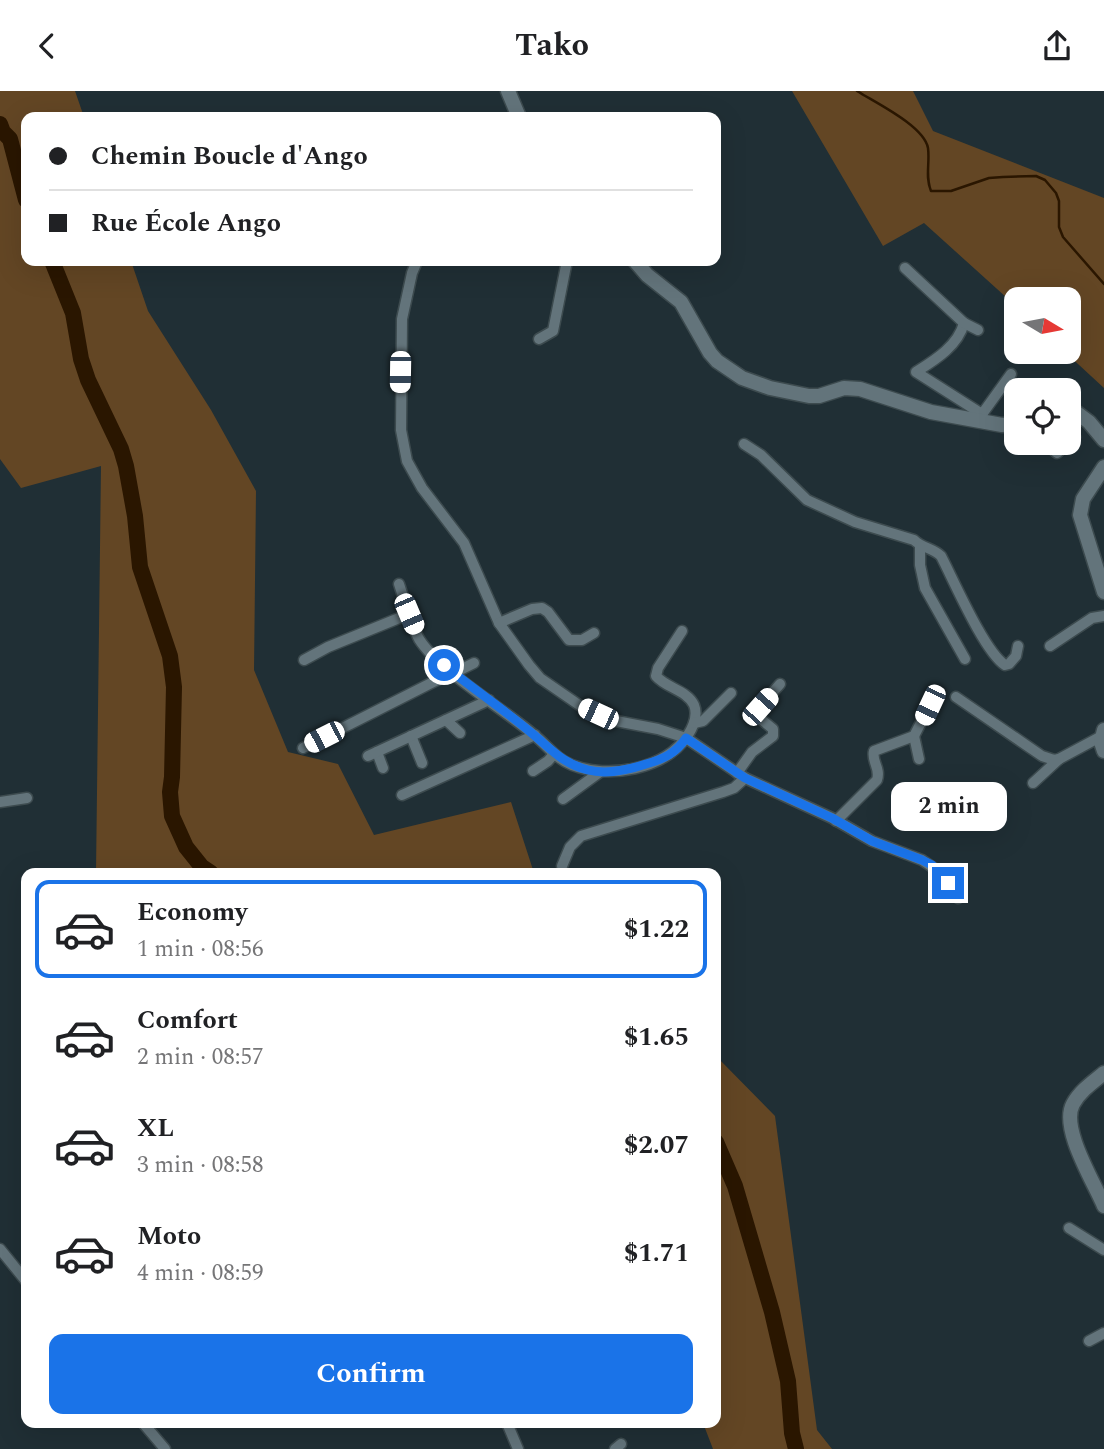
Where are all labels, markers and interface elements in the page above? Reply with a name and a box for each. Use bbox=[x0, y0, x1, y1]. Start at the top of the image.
text: Tako bbox=[515, 21, 589, 70]
icon: back bbox=[28, 27, 66, 65]
icon: share bbox=[1038, 27, 1076, 65]
text: Chemin Boucle d'Ango bbox=[91, 136, 368, 176]
text: Rue École Ango bbox=[91, 203, 281, 243]
north arrow bbox=[1004, 287, 1082, 364]
map controls bbox=[1004, 287, 1081, 455]
car bbox=[390, 351, 411, 393]
button: locate bbox=[1004, 378, 1081, 455]
car bbox=[392, 591, 427, 637]
route start bbox=[428, 649, 460, 681]
car bbox=[912, 682, 949, 728]
car bbox=[739, 684, 782, 730]
car bbox=[575, 696, 622, 732]
car bbox=[301, 718, 348, 756]
callout: 2 min bbox=[890, 781, 1006, 831]
text: 2 min bbox=[918, 789, 980, 824]
route end bbox=[932, 867, 964, 899]
text: Economy bbox=[137, 892, 247, 932]
icon: car bbox=[53, 898, 116, 961]
text: $1.22 bbox=[624, 909, 689, 949]
text: 1 min · 08:56 bbox=[137, 932, 264, 967]
text: Comfort bbox=[137, 1000, 238, 1040]
icon: car bbox=[53, 1006, 116, 1069]
text: $1.65 bbox=[624, 1017, 689, 1057]
text: 2 min · 08:57 bbox=[137, 1040, 264, 1075]
text: XL bbox=[137, 1108, 174, 1148]
icon: car bbox=[53, 1114, 116, 1177]
text: $2.07 bbox=[624, 1125, 689, 1165]
text: 3 min · 08:58 bbox=[137, 1148, 264, 1183]
text: Moto bbox=[137, 1216, 201, 1256]
icon: car bbox=[53, 1222, 116, 1285]
text: $1.71 bbox=[624, 1233, 689, 1273]
text: 4 min · 08:59 bbox=[137, 1256, 264, 1291]
button: Confirm bbox=[49, 1334, 693, 1414]

